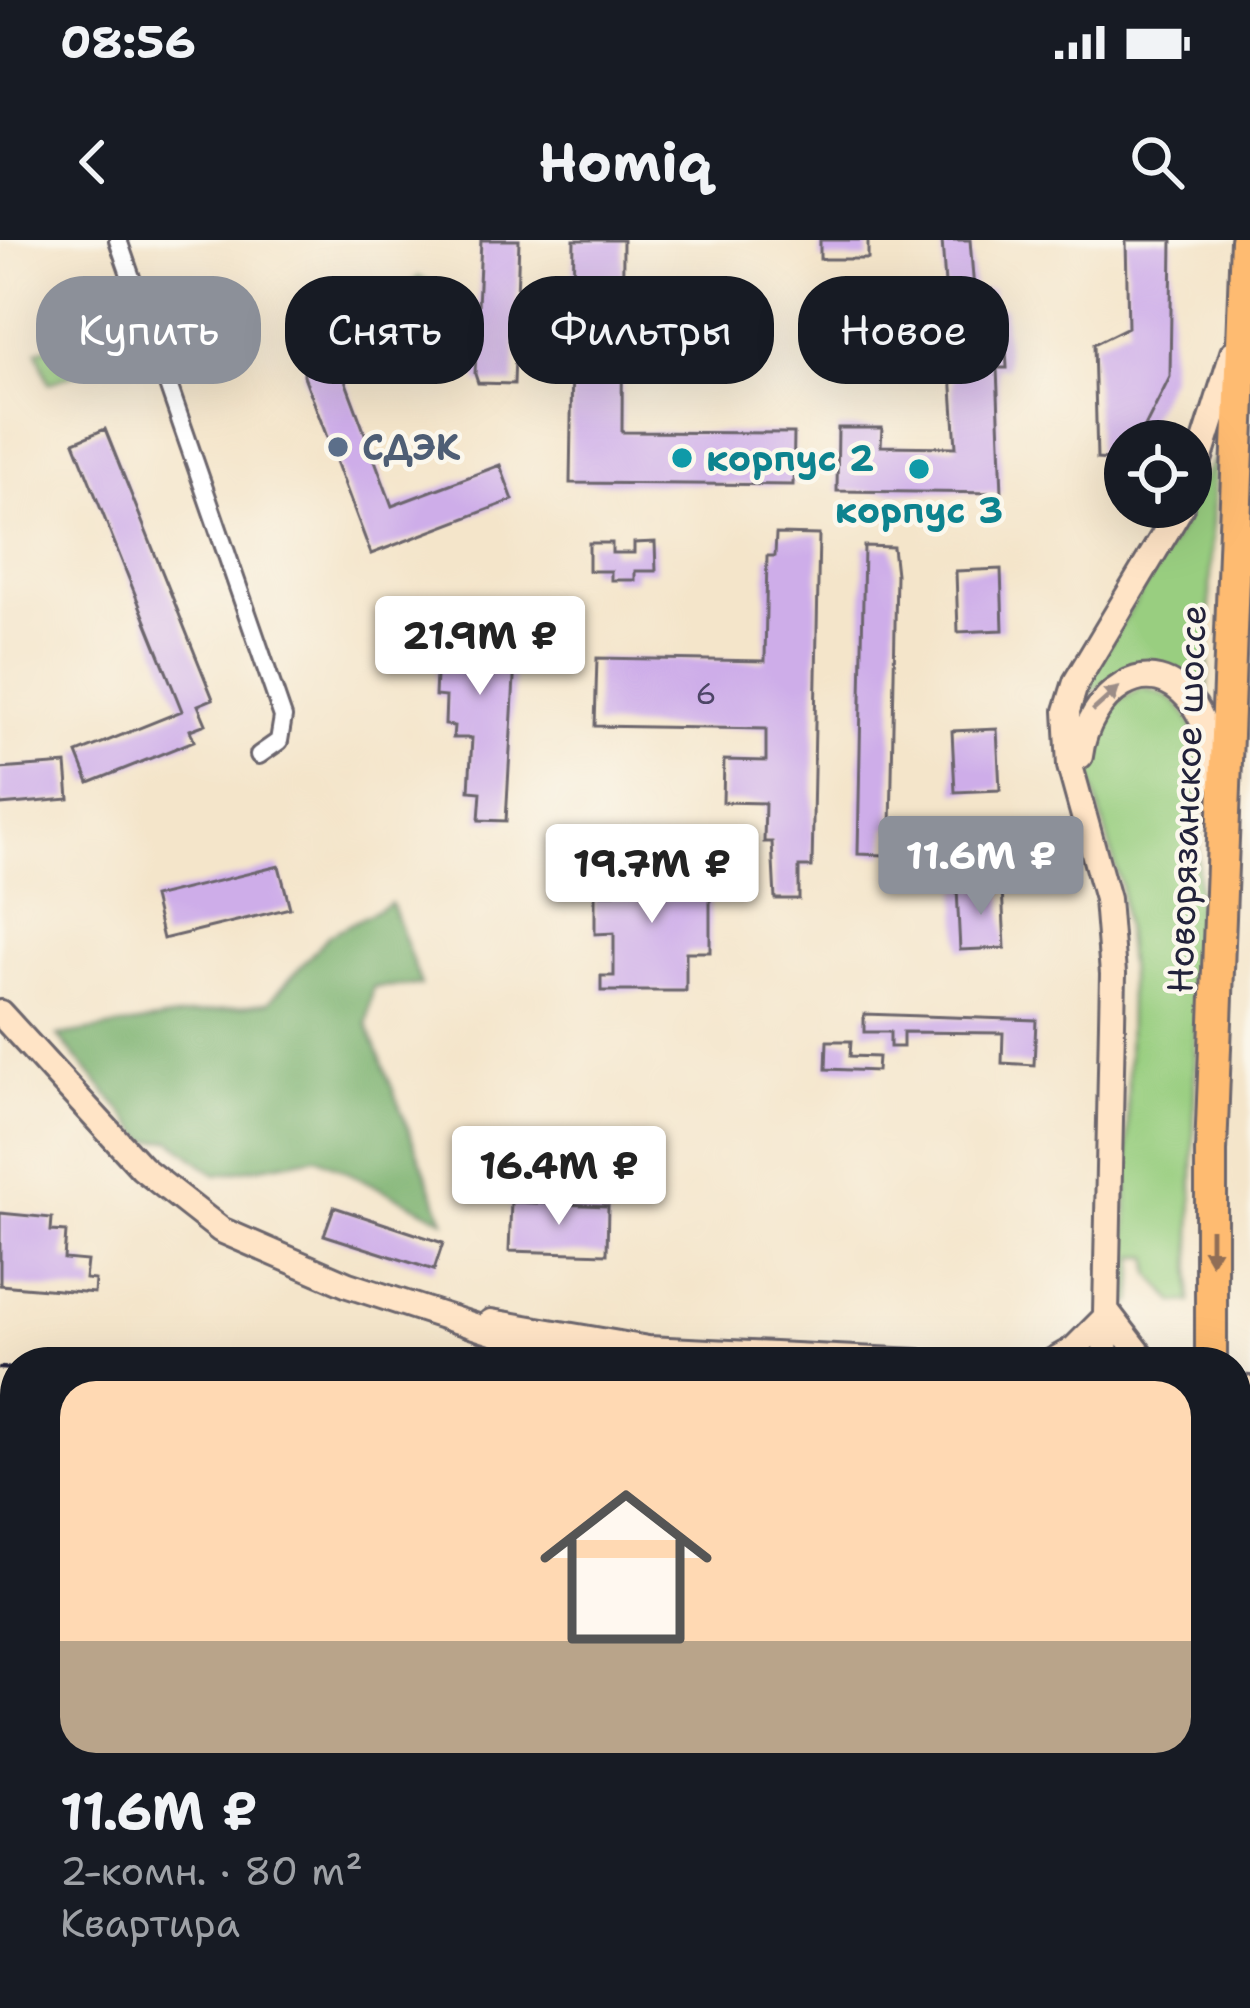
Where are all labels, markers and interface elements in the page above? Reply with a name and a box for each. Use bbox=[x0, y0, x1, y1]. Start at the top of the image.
text: 08:56 bbox=[60, 12, 196, 72]
text: Homiq bbox=[538, 126, 712, 198]
icon: back bbox=[60, 129, 126, 195]
icon: search bbox=[1124, 129, 1190, 195]
chip: Купить bbox=[36, 276, 261, 384]
chip: Снять bbox=[285, 276, 484, 384]
chip: Фильтры bbox=[508, 276, 774, 384]
chip: Новое bbox=[798, 276, 1009, 384]
map controls bbox=[1104, 420, 1212, 528]
button: locate bbox=[1104, 420, 1212, 528]
place label: СДЭК bbox=[362, 423, 461, 472]
marker: СДЭК bbox=[325, 434, 351, 460]
place label: корпус 2 bbox=[706, 434, 874, 483]
marker: корпус 2 bbox=[669, 445, 695, 471]
marker: корпус 3 bbox=[906, 456, 932, 482]
place label: корпус 3 bbox=[835, 486, 1003, 535]
pin: 21.9M ₽ bbox=[369, 596, 591, 698]
street label: Новорязанское шоссе bbox=[1155, 604, 1218, 994]
text: 21.9M ₽ bbox=[402, 609, 558, 661]
house number: 6 bbox=[696, 673, 717, 714]
one-way arrow bbox=[1091, 686, 1121, 712]
pin: 11.6M ₽ bbox=[870, 816, 1092, 918]
pin: 19.7M ₽ bbox=[541, 824, 763, 926]
text: 11.6M ₽ bbox=[905, 829, 1057, 881]
text: 19.7M ₽ bbox=[573, 837, 731, 889]
pin: 16.4M ₽ bbox=[448, 1126, 670, 1228]
text: 16.4M ₽ bbox=[479, 1139, 639, 1191]
one-way arrow bbox=[1201, 1228, 1221, 1266]
icon: home bbox=[518, 1459, 734, 1675]
text: 11.6M ₽ bbox=[60, 1777, 258, 1845]
text: 2-комн. · 80 m² bbox=[60, 1845, 363, 1897]
text: Квартира bbox=[60, 1897, 240, 1949]

